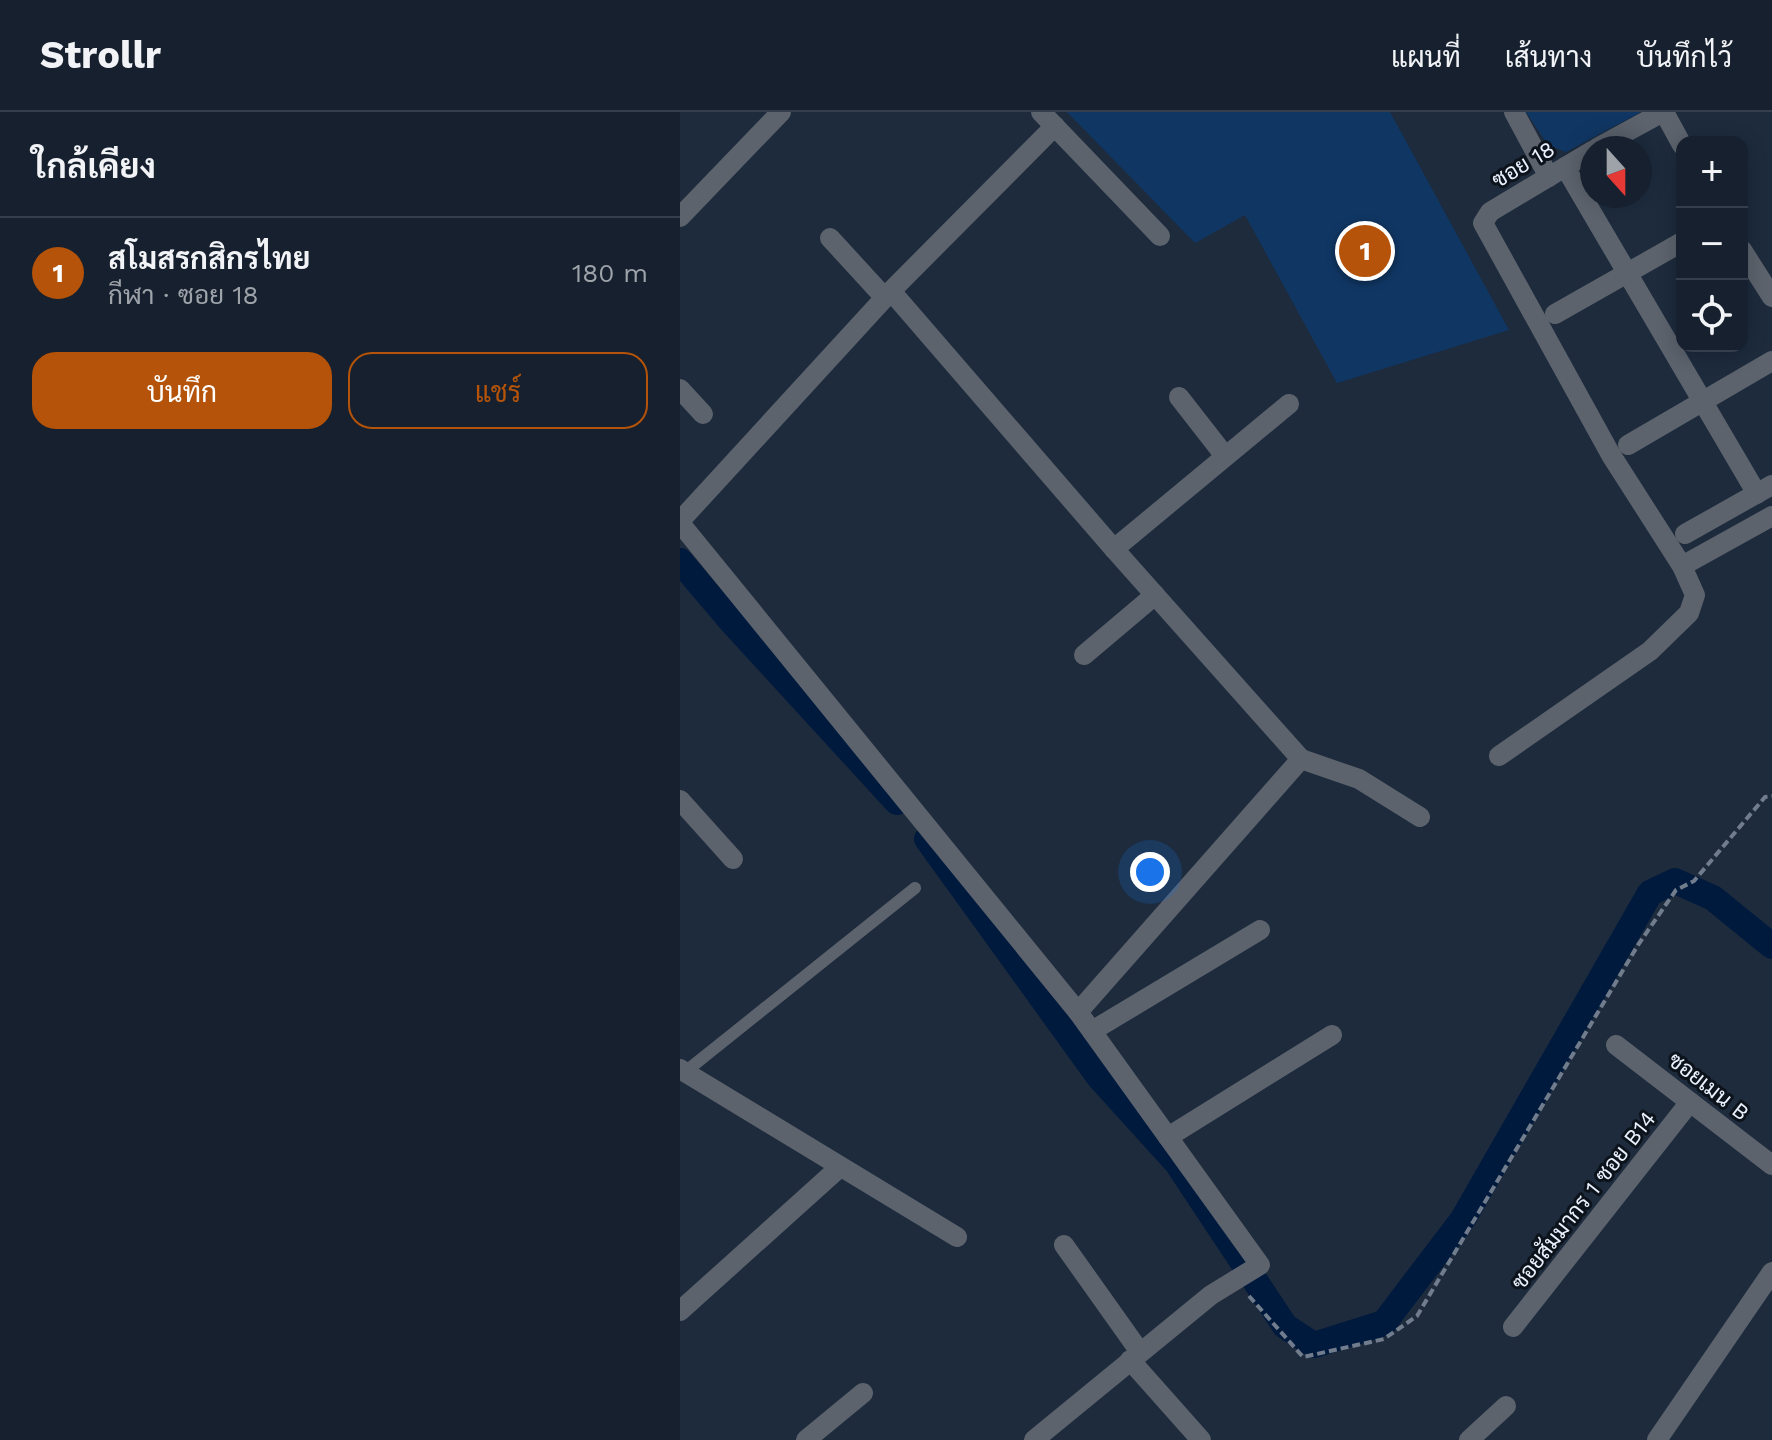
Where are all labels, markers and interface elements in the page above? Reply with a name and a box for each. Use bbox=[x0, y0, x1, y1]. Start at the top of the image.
text: Strollr bbox=[40, 33, 161, 77]
text: แผนที่ bbox=[1391, 41, 1461, 74]
text: เส้นทาง bbox=[1505, 41, 1592, 74]
text: บันทึกไว้ bbox=[1636, 41, 1732, 74]
street label: ซอย 18 bbox=[1488, 136, 1559, 193]
north arrow bbox=[1580, 136, 1652, 208]
map controls bbox=[1676, 136, 1748, 352]
button: + bbox=[1676, 136, 1748, 208]
text: ใกล้เคียง bbox=[32, 146, 156, 186]
button: − bbox=[1676, 208, 1748, 280]
pin: 1 bbox=[1339, 221, 1391, 281]
text: สโมสรกสิกรไทย bbox=[108, 241, 310, 276]
text: 1 bbox=[52, 258, 64, 288]
text: 180 m bbox=[572, 258, 648, 288]
text: กีฬา · ซอย 18 bbox=[108, 280, 259, 310]
button: locate bbox=[1676, 280, 1748, 352]
button: บันทึก bbox=[32, 352, 332, 429]
button: แชร์ bbox=[348, 352, 648, 429]
your location bbox=[1130, 852, 1170, 892]
street label: ซอยเมน B bbox=[1663, 1047, 1754, 1126]
street label: ซอยสัมมากร 1 ซอย B14 bbox=[1505, 1106, 1661, 1294]

